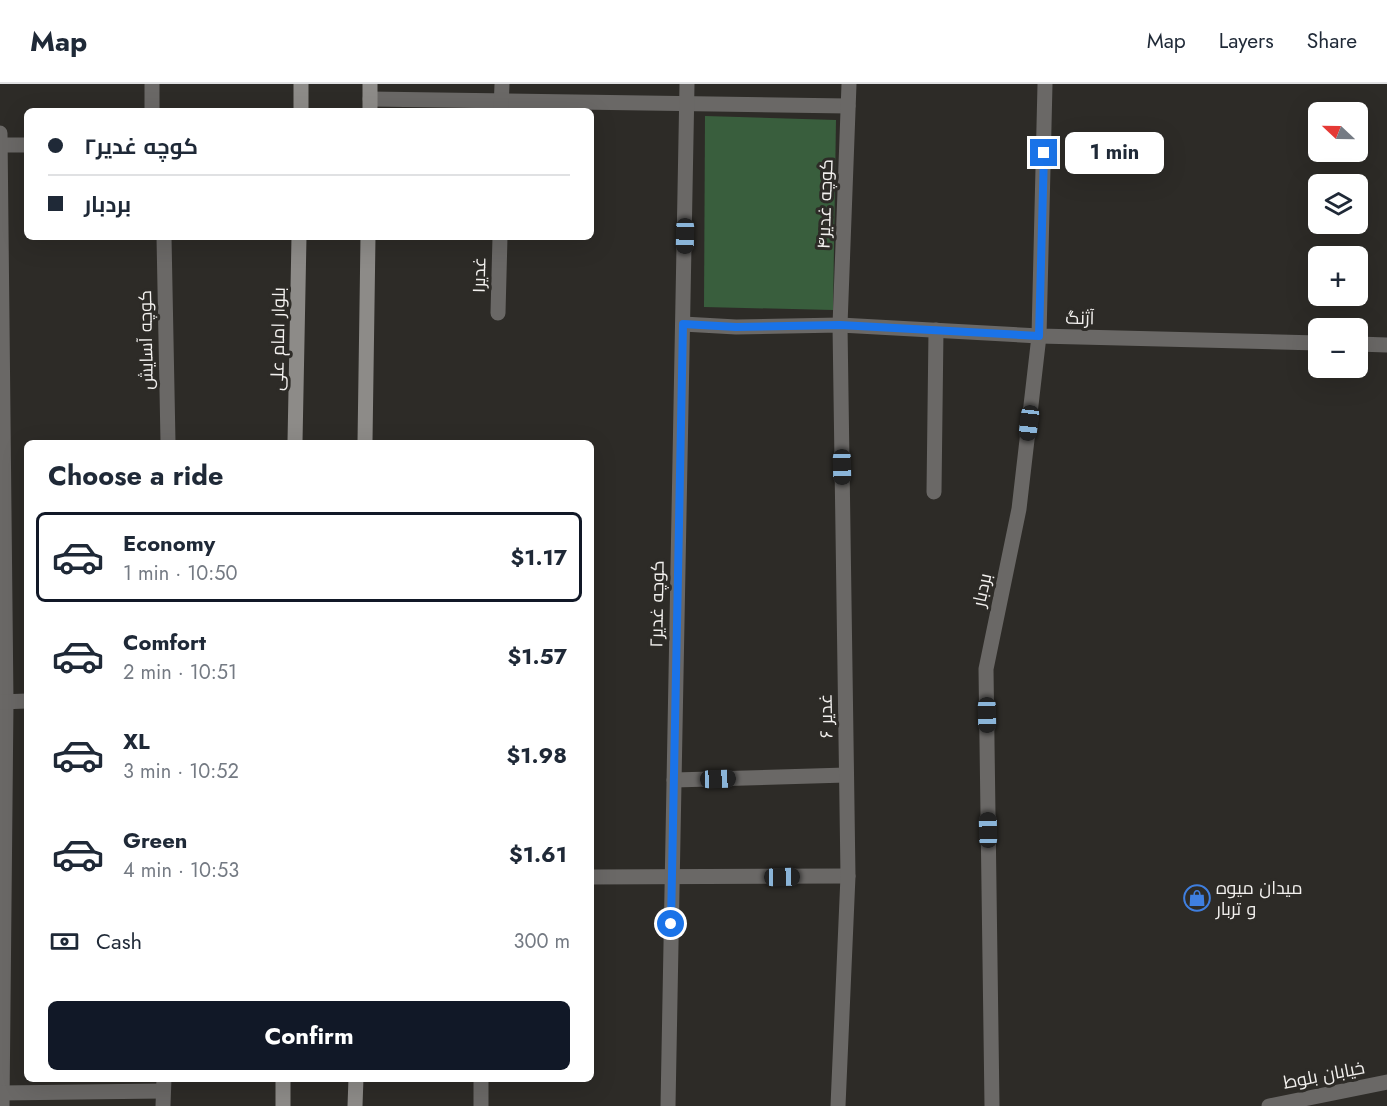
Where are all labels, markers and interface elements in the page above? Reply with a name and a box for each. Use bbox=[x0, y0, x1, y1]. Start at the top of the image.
text: Map bbox=[30, 21, 87, 62]
text: Map bbox=[1147, 26, 1186, 56]
text: Layers bbox=[1219, 26, 1274, 56]
text: Share bbox=[1307, 26, 1357, 56]
north arrow bbox=[1308, 102, 1368, 162]
map controls bbox=[1308, 102, 1368, 378]
text: کوچه غدیر۲ bbox=[84, 130, 198, 162]
callout: 1 min bbox=[1065, 132, 1164, 174]
text: 1 min bbox=[1090, 138, 1139, 167]
route end bbox=[1030, 139, 1057, 166]
street label: کوچه غدیر۴ bbox=[810, 159, 840, 249]
button: layers bbox=[1308, 174, 1368, 234]
text: بردبار bbox=[84, 188, 131, 220]
car bbox=[676, 218, 694, 254]
button: + bbox=[1308, 246, 1368, 306]
street label: غدیر۱ bbox=[466, 257, 492, 293]
street label: بلوار امام على bbox=[264, 287, 292, 391]
street label: کوچه آسایش bbox=[132, 290, 160, 390]
street label: آژنگ bbox=[1065, 305, 1095, 331]
button: − bbox=[1308, 318, 1368, 378]
car bbox=[1018, 404, 1040, 442]
car bbox=[833, 449, 851, 485]
text: Choose a ride bbox=[48, 456, 223, 495]
text: Economy bbox=[123, 527, 215, 559]
icon: car bbox=[51, 530, 105, 584]
text: $1.17 bbox=[511, 541, 567, 573]
text: 1 min · 10:50 bbox=[123, 559, 238, 588]
street label: کوچه غدیر۲ bbox=[643, 560, 671, 648]
street label: بردبار bbox=[966, 571, 998, 610]
text: Comfort bbox=[123, 626, 206, 658]
icon: car bbox=[51, 629, 105, 683]
text: $1.57 bbox=[508, 640, 567, 672]
text: 2 min · 10:51 bbox=[123, 658, 237, 687]
street label: غدیر ۶ bbox=[813, 694, 839, 738]
car bbox=[978, 697, 996, 733]
text: XL bbox=[123, 725, 150, 757]
icon: car bbox=[51, 728, 105, 782]
text: $1.98 bbox=[507, 739, 567, 771]
text: 3 min · 10:52 bbox=[123, 757, 239, 786]
car bbox=[700, 769, 736, 789]
car bbox=[979, 812, 997, 848]
text: Green bbox=[123, 824, 187, 856]
icon: car bbox=[51, 827, 105, 881]
text: $1.61 bbox=[509, 838, 567, 870]
text: 4 min · 10:53 bbox=[123, 856, 239, 885]
car bbox=[764, 868, 800, 886]
place label: میدان میوه و تربار bbox=[1215, 875, 1302, 922]
shop icon: میدان میوه و تربار bbox=[1182, 883, 1212, 913]
route start bbox=[657, 910, 684, 937]
icon: cash bbox=[48, 925, 81, 958]
text: Cash bbox=[96, 925, 142, 957]
text: 300 m bbox=[513, 927, 570, 956]
button: Confirm bbox=[48, 1001, 570, 1070]
street label: خیابان بلوط bbox=[1281, 1054, 1367, 1096]

